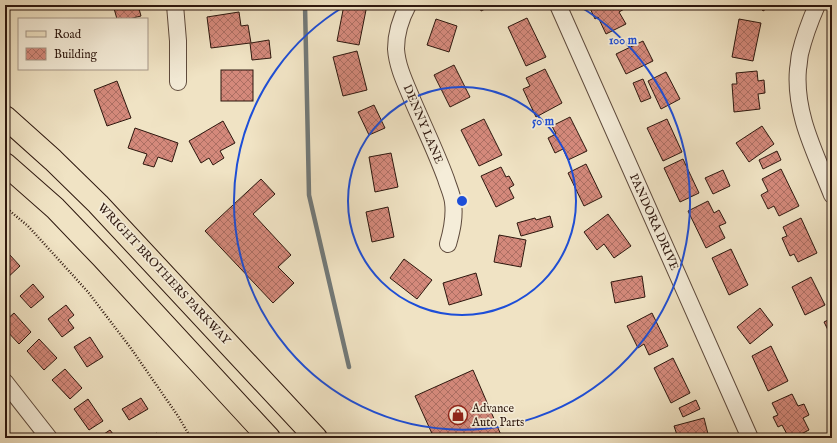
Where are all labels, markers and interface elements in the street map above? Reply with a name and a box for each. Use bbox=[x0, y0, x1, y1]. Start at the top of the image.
legend bbox=[18, 18, 148, 70]
text: Road bbox=[54, 27, 82, 42]
text: 100 m bbox=[609, 33, 638, 48]
text: Building bbox=[54, 47, 98, 62]
street label: DENNY LANE bbox=[400, 82, 446, 166]
text: 50 m bbox=[532, 114, 555, 129]
street label: PANDORA DRIVE bbox=[626, 171, 682, 273]
centre of rings bbox=[455, 194, 469, 208]
street label: WRIGHT BROTHERS PARKWAY bbox=[94, 200, 234, 348]
place label: Advance Auto Parts bbox=[471, 401, 524, 430]
shop icon: Advance Auto Parts bbox=[447, 404, 469, 426]

